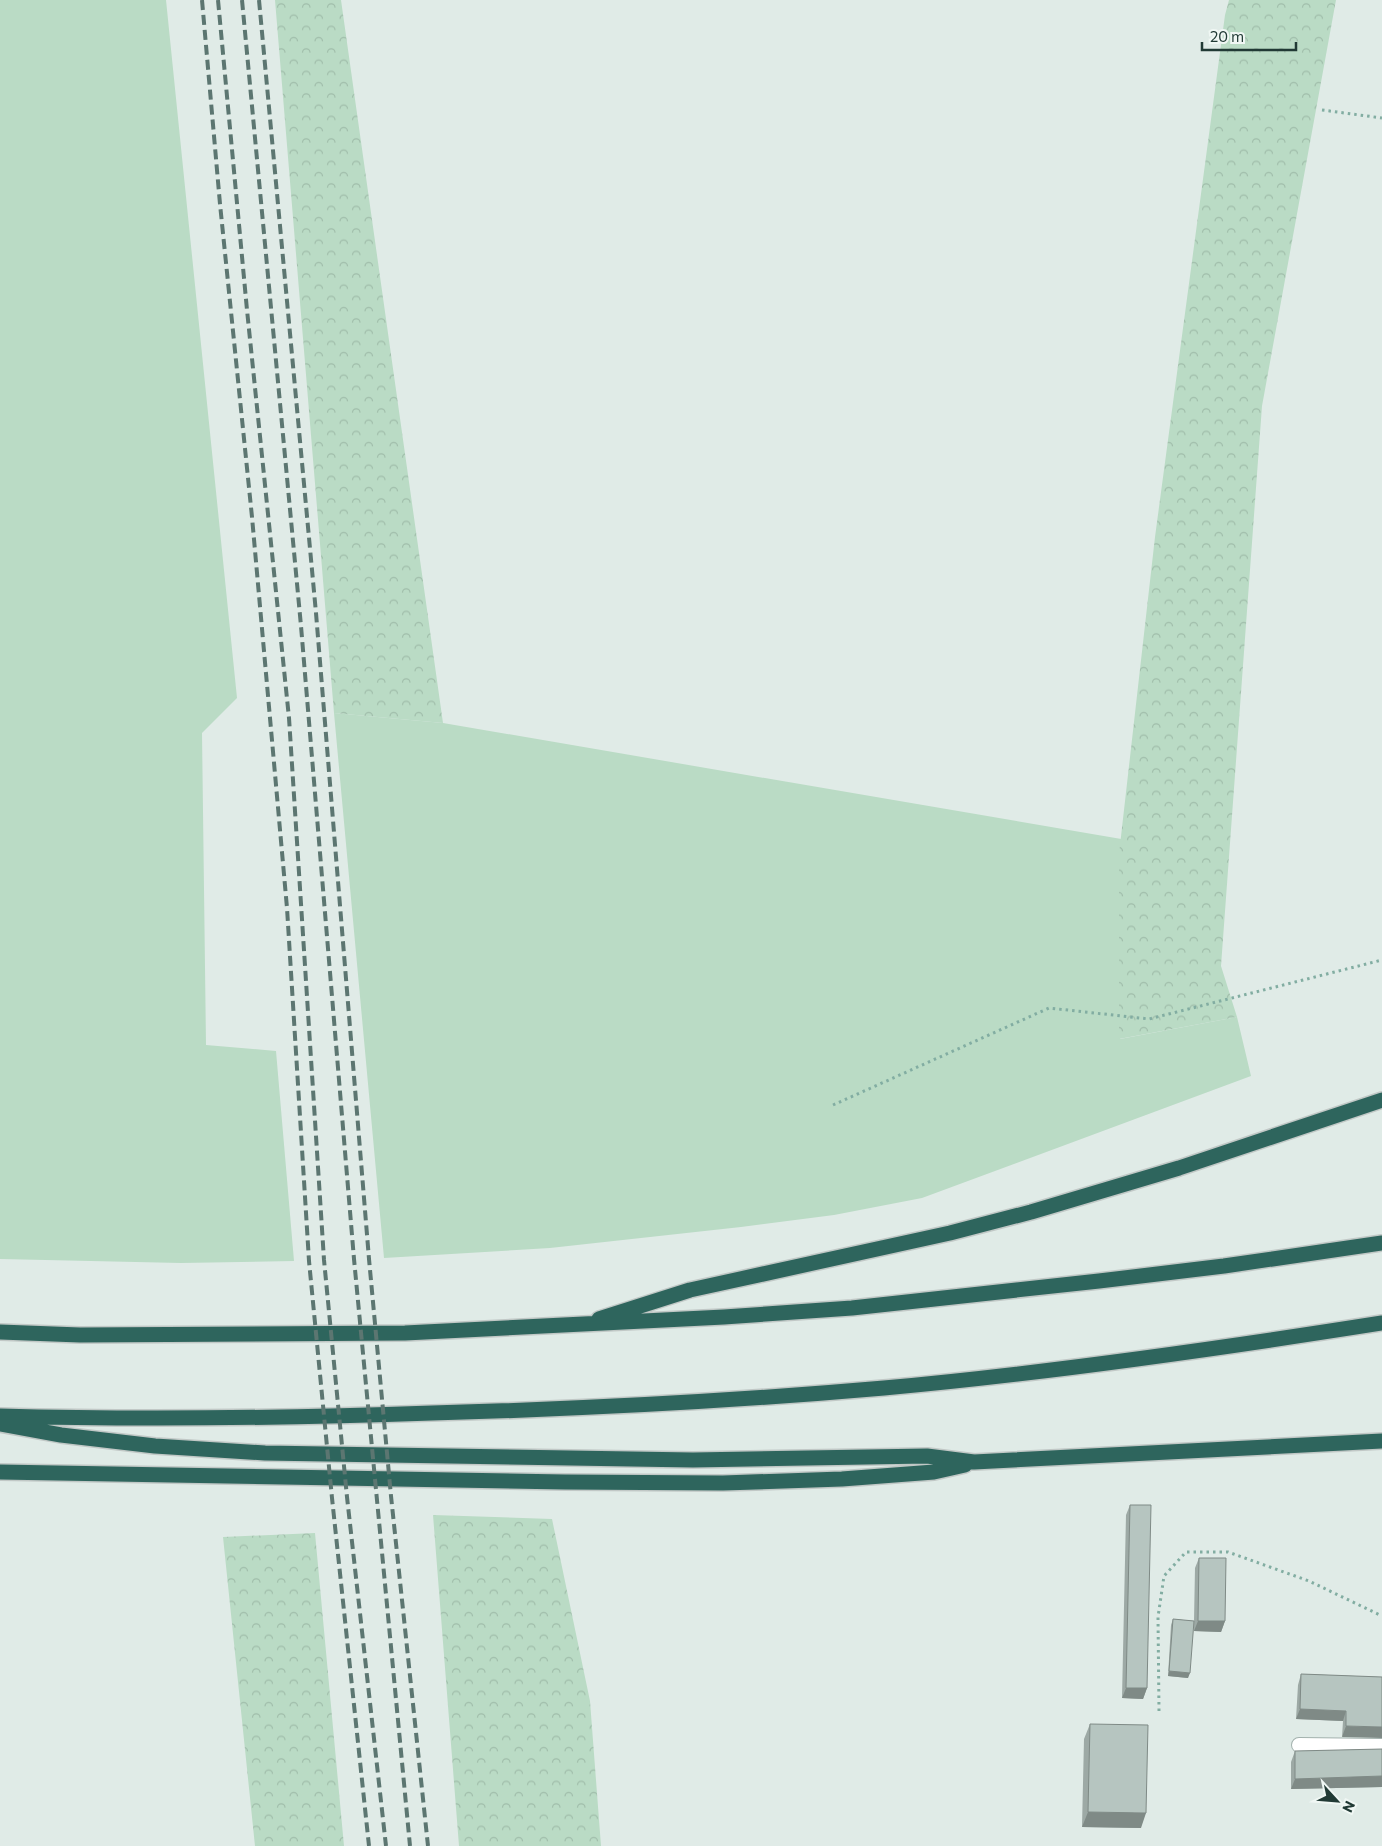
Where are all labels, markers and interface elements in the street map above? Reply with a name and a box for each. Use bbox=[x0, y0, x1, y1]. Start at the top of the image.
scale bar bbox=[1202, 20, 1296, 52]
text: 20 m bbox=[1210, 27, 1244, 45]
north arrow bbox=[1312, 1776, 1362, 1826]
text: N bbox=[1339, 1798, 1359, 1815]

